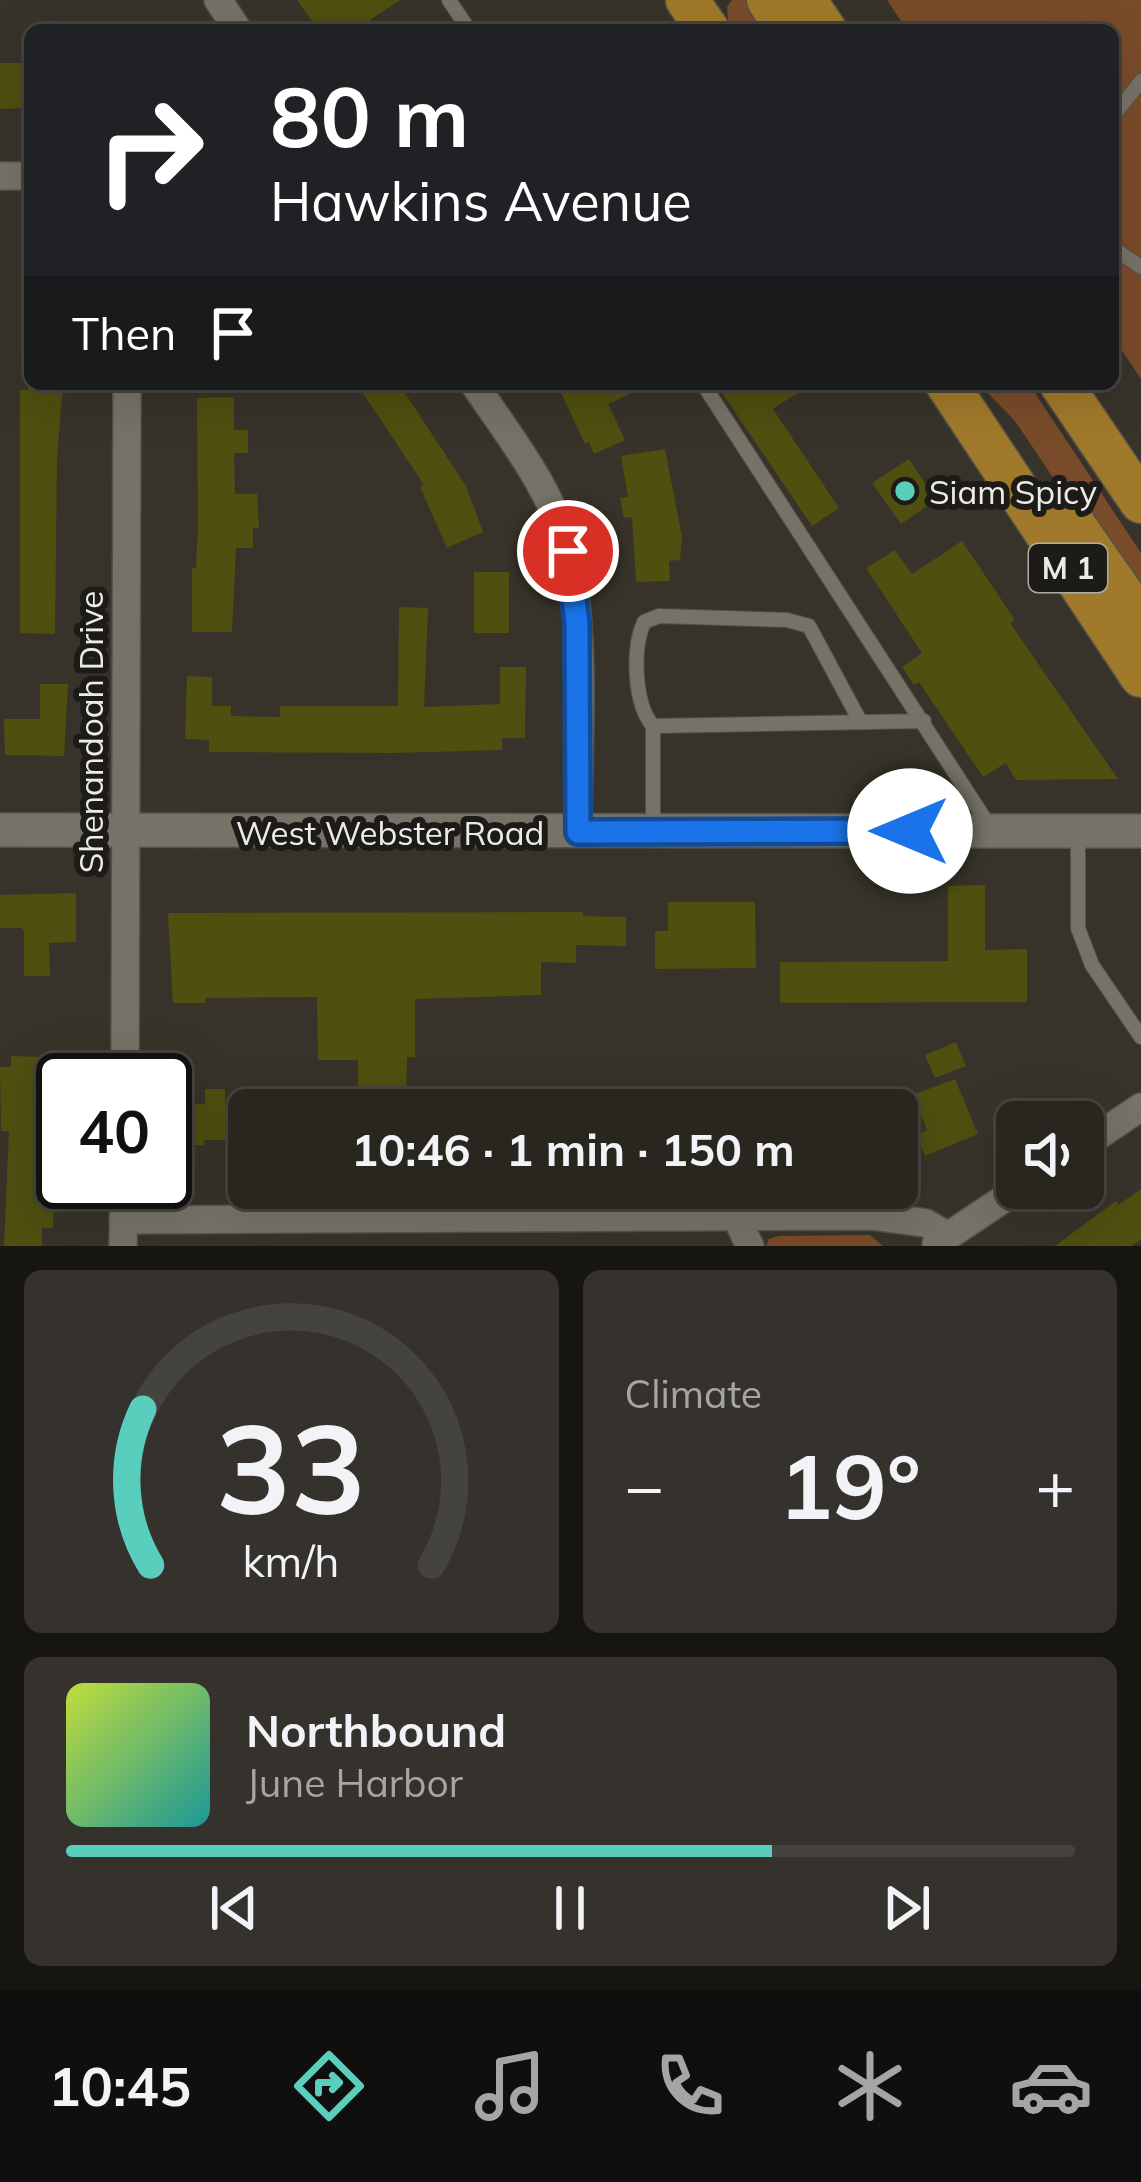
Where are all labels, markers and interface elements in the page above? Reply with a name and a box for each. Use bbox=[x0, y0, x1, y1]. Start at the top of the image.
text: 80 m bbox=[270, 63, 469, 168]
icon: right bbox=[72, 72, 228, 228]
text: Hawkins Avenue bbox=[270, 167, 692, 235]
icon: arrive bbox=[200, 300, 266, 366]
text: Then bbox=[72, 305, 176, 361]
place label: Siam Spicy bbox=[929, 471, 1097, 512]
marker: Siam Spicy bbox=[892, 478, 918, 504]
pin bbox=[517, 500, 619, 602]
icon: arrive bbox=[535, 518, 601, 584]
road number: M 1 bbox=[1029, 544, 1107, 592]
street label: Shenandoah Drive bbox=[70, 591, 111, 873]
position arrow bbox=[847, 768, 973, 894]
street label: West Webster Road bbox=[236, 812, 544, 853]
speed limit sign: 40 bbox=[36, 1053, 192, 1209]
map controls bbox=[996, 1101, 1104, 1209]
button: sound bbox=[996, 1101, 1104, 1209]
text: 10:46 · 1 min · 150 m bbox=[351, 1121, 795, 1177]
text: Climate bbox=[625, 1369, 762, 1418]
text: 33 bbox=[216, 1389, 366, 1545]
text: 19° bbox=[779, 1429, 921, 1542]
text: − bbox=[625, 1444, 664, 1527]
text: + bbox=[1035, 1444, 1075, 1527]
text: km/h bbox=[243, 1533, 340, 1587]
text: Northbound bbox=[246, 1702, 506, 1758]
text: June Harbor bbox=[246, 1758, 463, 1807]
icon: previous bbox=[201, 1875, 267, 1941]
icon: pause bbox=[537, 1875, 603, 1941]
icon: next bbox=[874, 1875, 940, 1941]
icon: directions bbox=[287, 2044, 371, 2128]
icon: music bbox=[468, 2044, 552, 2128]
icon: phone bbox=[648, 2044, 732, 2128]
icon: climate bbox=[828, 2044, 912, 2128]
icon: car bbox=[1009, 2044, 1093, 2128]
text: 10:45 bbox=[48, 2052, 191, 2120]

